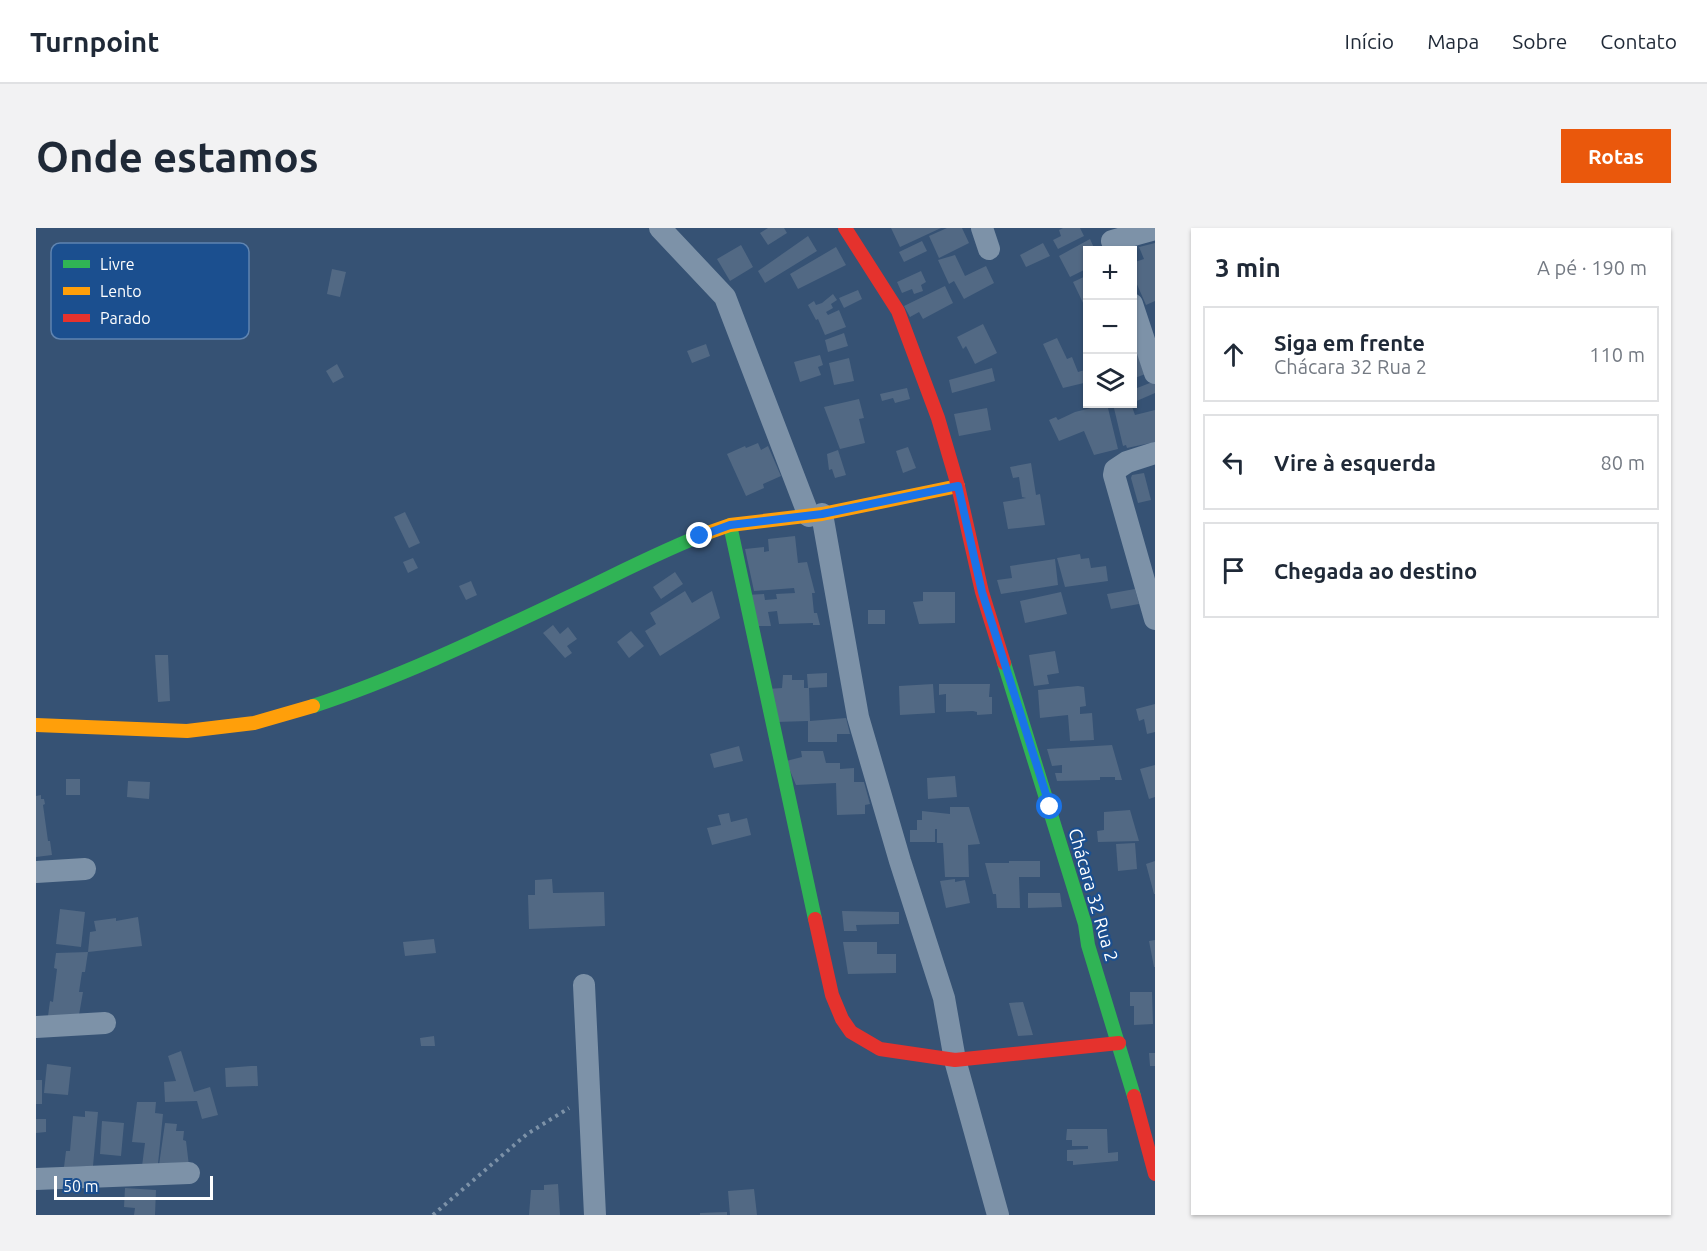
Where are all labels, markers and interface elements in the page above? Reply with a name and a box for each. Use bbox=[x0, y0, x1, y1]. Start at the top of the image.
text: Turnpoint bbox=[30, 26, 159, 57]
text: Início bbox=[1345, 29, 1394, 53]
text: Mapa bbox=[1427, 29, 1479, 53]
text: Sobre bbox=[1512, 29, 1567, 53]
text: Contato bbox=[1600, 29, 1677, 53]
button: Rotas bbox=[1561, 129, 1671, 183]
text: Onde estamos bbox=[36, 133, 319, 180]
legend bbox=[51, 243, 249, 339]
map controls bbox=[1083, 246, 1137, 408]
button: + bbox=[1083, 246, 1137, 300]
text: 3 min bbox=[1215, 253, 1281, 282]
text: Livre bbox=[100, 255, 135, 273]
text: A pé · 190 m bbox=[1537, 256, 1647, 279]
text: Lento bbox=[100, 282, 142, 300]
button: − bbox=[1083, 300, 1137, 354]
text: Parado bbox=[100, 309, 151, 327]
text: Siga em frente bbox=[1274, 330, 1425, 355]
icon: ahead bbox=[1217, 338, 1250, 371]
text: 110 m bbox=[1589, 343, 1645, 366]
button: layers bbox=[1083, 354, 1137, 408]
text: Chácara 32 Rua 2 bbox=[1274, 355, 1427, 378]
icon: left bbox=[1217, 446, 1250, 479]
text: Vire à esquerda bbox=[1274, 450, 1436, 475]
text: 80 m bbox=[1601, 451, 1645, 474]
route end bbox=[686, 522, 712, 548]
icon: arrive bbox=[1217, 554, 1250, 587]
text: Chegada ao destino bbox=[1274, 558, 1477, 583]
route start bbox=[1036, 793, 1062, 819]
street label: Chácara 32 Rua 2 bbox=[1065, 826, 1123, 964]
scale bar bbox=[54, 1173, 213, 1200]
text: 50 m bbox=[63, 1177, 99, 1195]

